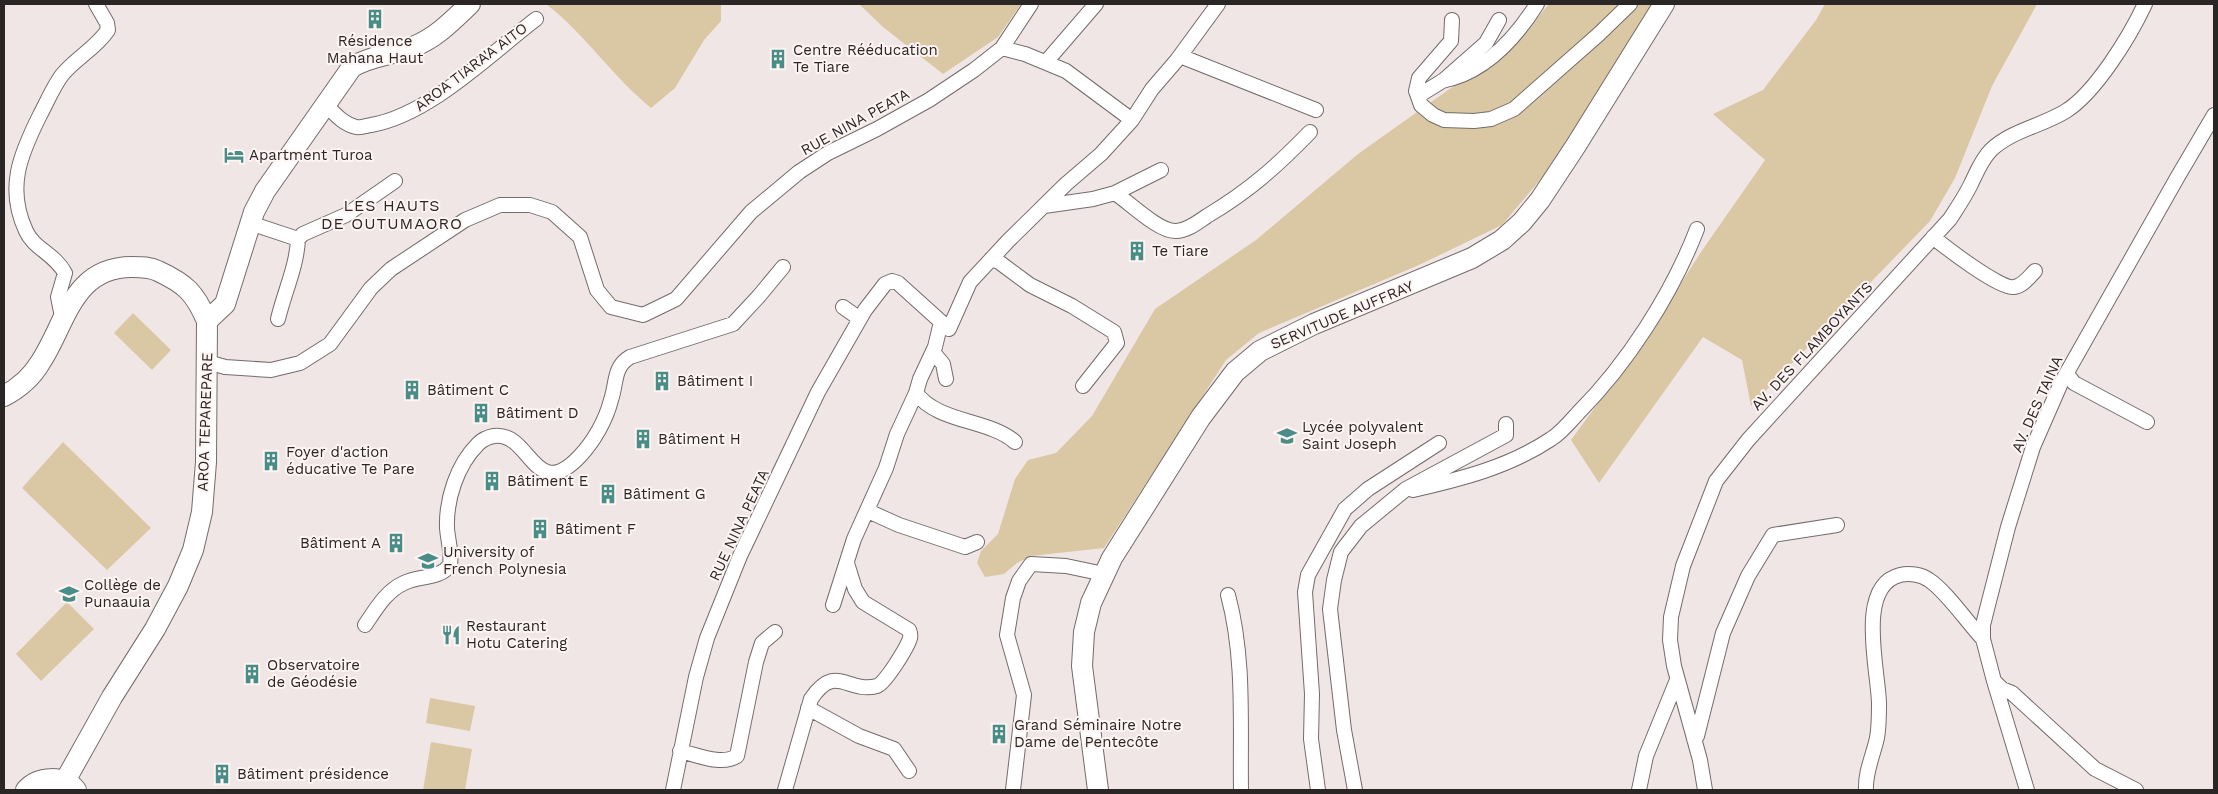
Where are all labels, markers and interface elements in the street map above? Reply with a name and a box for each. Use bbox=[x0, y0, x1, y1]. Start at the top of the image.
building icon: Résidence Mahana Haut bbox=[364, 8, 386, 30]
street label: AROA TIARA'A AITO bbox=[411, 19, 531, 115]
place label: Résidence Mahana Haut bbox=[327, 32, 424, 67]
place label: Centre Rééducation Te Tiare bbox=[793, 41, 938, 76]
building icon: Centre Rééducation Te Tiare bbox=[767, 48, 789, 70]
street label: RUE NINA PEATA bbox=[798, 85, 912, 159]
hotel icon: Apartment Turoa bbox=[223, 144, 245, 166]
place label: Apartment Turoa bbox=[249, 146, 373, 164]
district label: LES HAUTS DE OUTUMAORO bbox=[321, 196, 463, 233]
building icon: Te Tiare bbox=[1126, 240, 1148, 262]
place label: Te Tiare bbox=[1152, 242, 1209, 260]
street label: SERVITUDE AUFFRAY bbox=[1268, 277, 1417, 353]
street label: AV. DES FLAMBOYANTS bbox=[1748, 278, 1876, 414]
street label: AROA TEPAREPARE bbox=[194, 352, 216, 492]
street label: AV. DES TAINA bbox=[2008, 353, 2066, 455]
building icon: Bâtiment I bbox=[651, 370, 673, 392]
place label: Bâtiment I bbox=[677, 372, 753, 390]
building icon: Bâtiment C bbox=[401, 379, 423, 401]
place label: Bâtiment C bbox=[427, 381, 509, 399]
building icon: Bâtiment D bbox=[470, 402, 492, 424]
place label: Bâtiment D bbox=[496, 404, 579, 422]
place label: Lycée polyvalent Saint Joseph bbox=[1302, 418, 1424, 453]
school or university icon: Lycée polyvalent Saint Joseph bbox=[1276, 425, 1298, 447]
building icon: Bâtiment H bbox=[632, 428, 654, 450]
place label: Bâtiment H bbox=[658, 430, 741, 448]
place label: Foyer d'action éducative Te Pare bbox=[286, 443, 415, 478]
building icon: Foyer d'action éducative Te Pare bbox=[260, 450, 282, 472]
street label: RUE NINA PEATA bbox=[705, 466, 773, 584]
building icon: Bâtiment E bbox=[481, 470, 503, 492]
place label: Bâtiment E bbox=[507, 472, 588, 490]
building icon: Bâtiment G bbox=[597, 483, 619, 505]
place label: Bâtiment G bbox=[623, 485, 706, 503]
building icon: Bâtiment F bbox=[529, 518, 551, 540]
place label: Bâtiment F bbox=[555, 520, 636, 538]
building icon: Bâtiment A bbox=[385, 532, 407, 554]
place label: Bâtiment A bbox=[300, 534, 381, 552]
place label: University of French Polynesia bbox=[443, 543, 567, 578]
school or university icon: University of French Polynesia bbox=[417, 550, 439, 572]
place label: Collège de Punaauia bbox=[84, 576, 161, 611]
school or university icon: Collège de Punaauia bbox=[58, 583, 80, 605]
place label: Restaurant Hotu Catering bbox=[466, 617, 567, 652]
restaurant icon: Restaurant Hotu Catering bbox=[440, 624, 462, 646]
place label: Observatoire de Géodésie bbox=[267, 656, 360, 691]
building icon: Observatoire de Géodésie bbox=[241, 663, 263, 685]
place label: Grand Séminaire Notre Dame de Pentecôte bbox=[1014, 716, 1182, 751]
building icon: Grand Séminaire Notre Dame de Pentecôte bbox=[988, 723, 1010, 745]
building icon: Bâtiment présidence bbox=[211, 763, 233, 785]
place label: Bâtiment présidence bbox=[237, 765, 389, 783]

